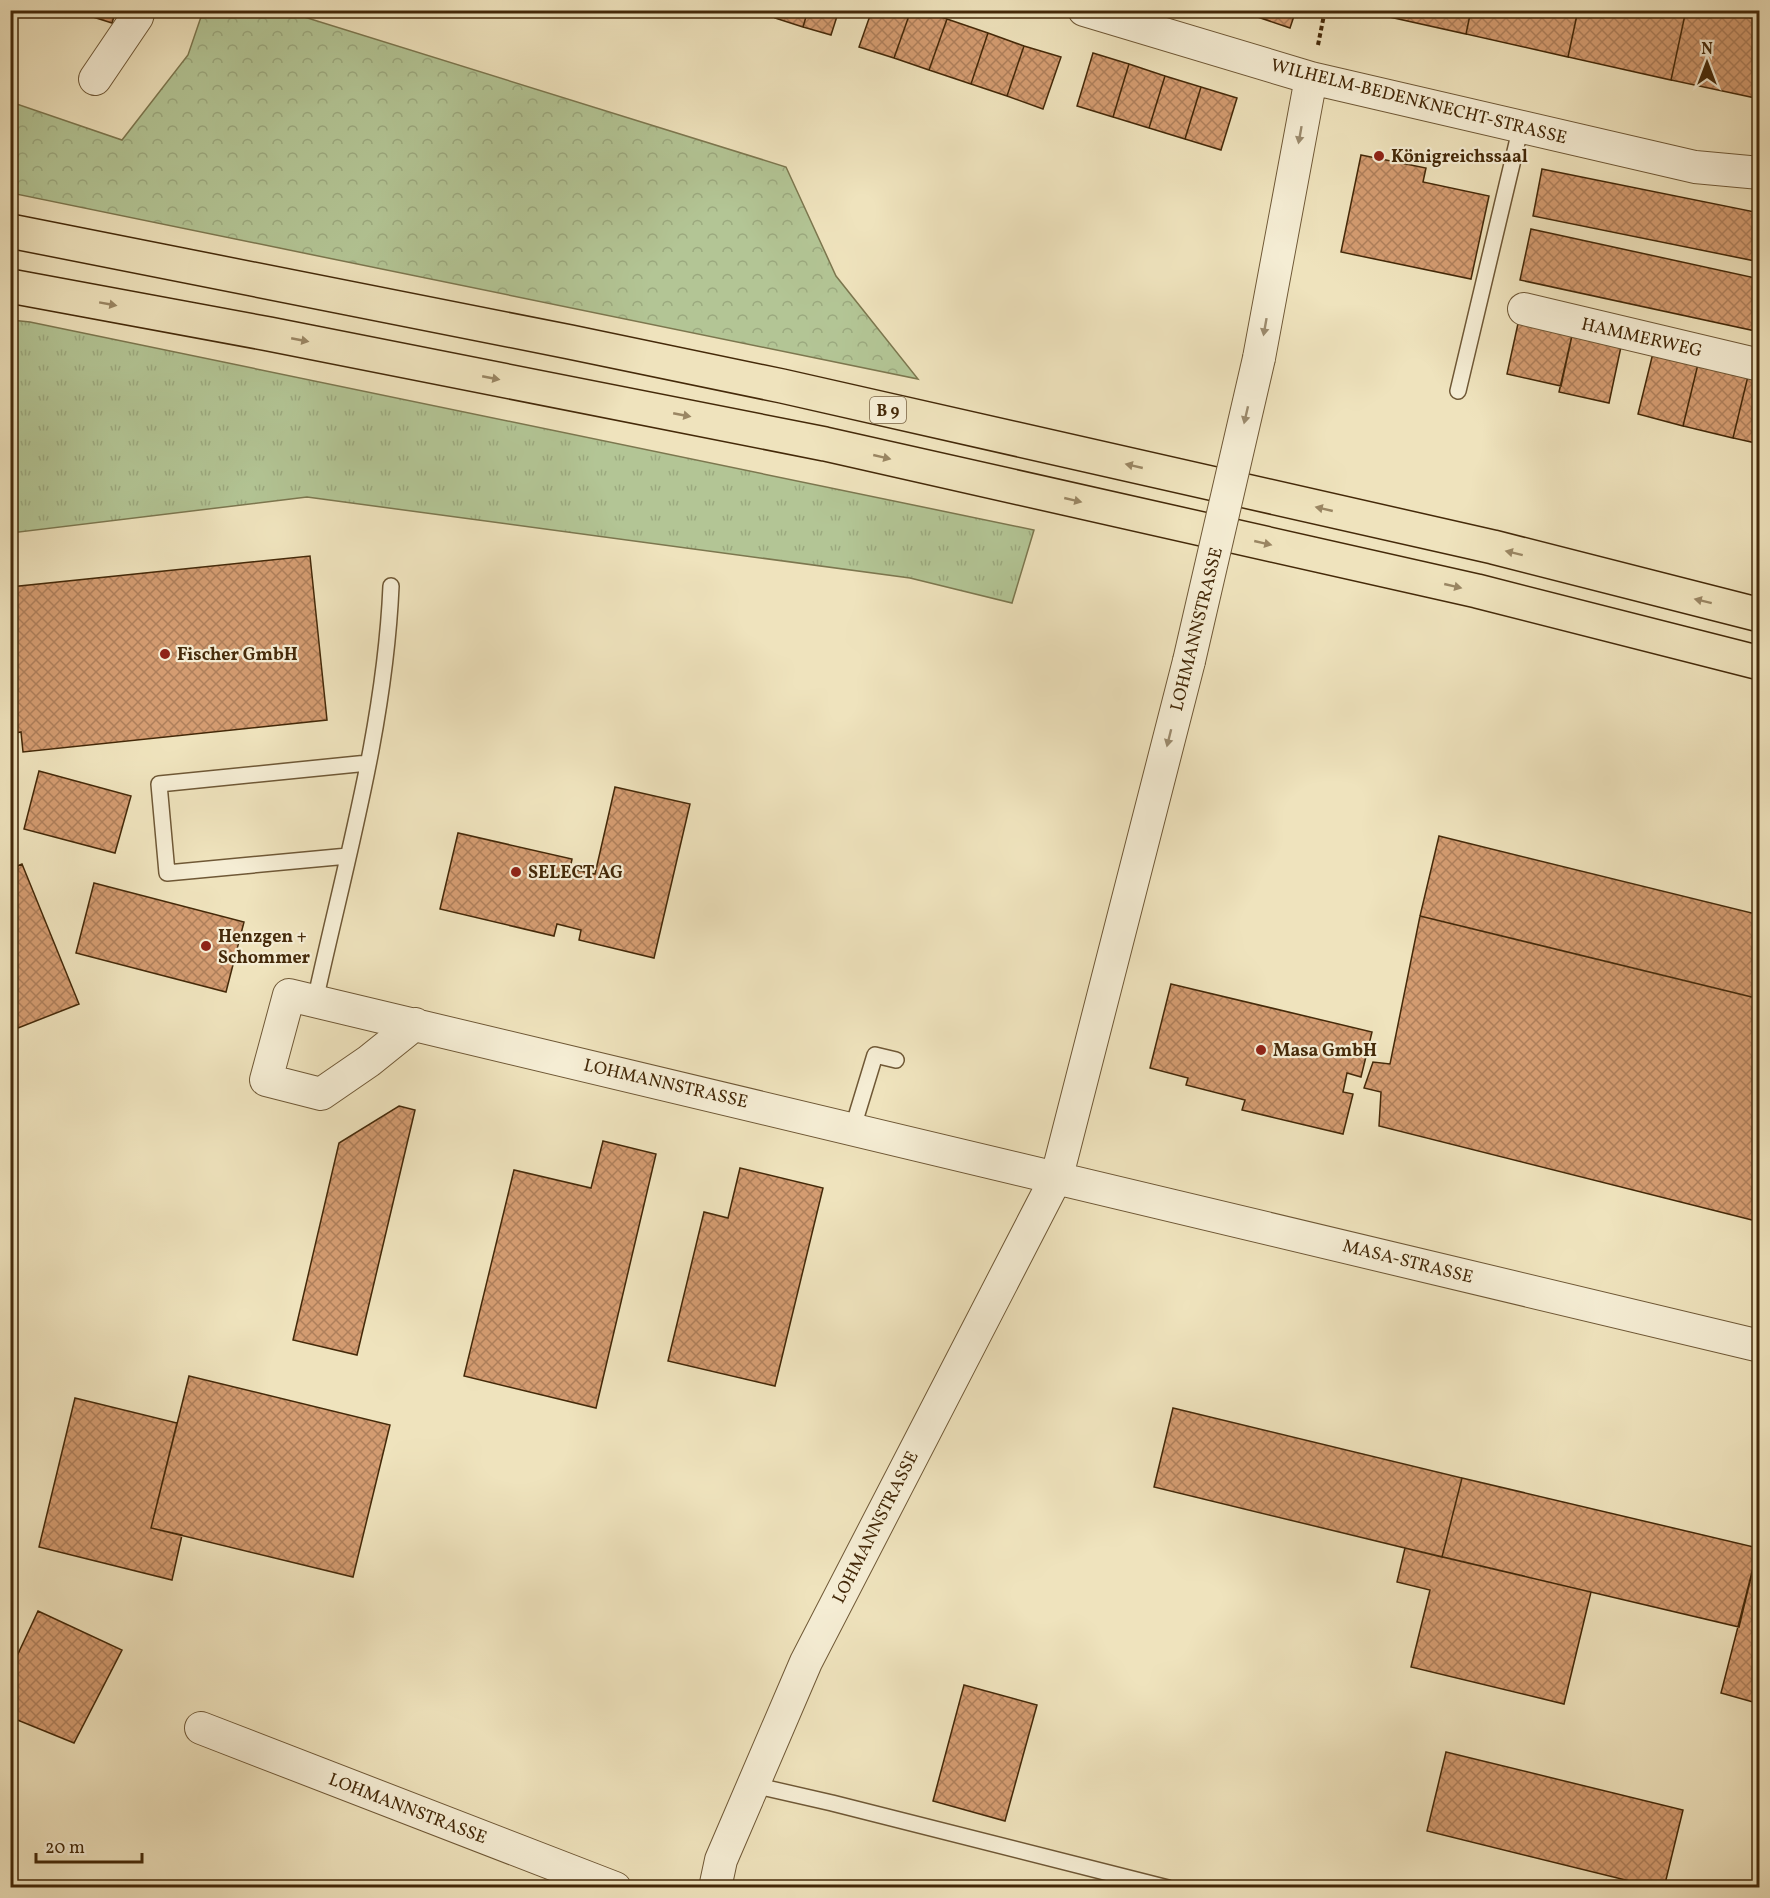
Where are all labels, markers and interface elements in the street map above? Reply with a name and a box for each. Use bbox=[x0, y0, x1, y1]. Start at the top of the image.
north arrow bbox=[1677, 33, 1737, 93]
text: N bbox=[1701, 39, 1713, 61]
street label: WILHELM-BEDENKNECHT-STRASSE bbox=[1268, 53, 1570, 151]
one-way arrow bbox=[1295, 126, 1304, 145]
place label: Königreichssaal bbox=[1391, 145, 1528, 170]
marker: Königreichssaal bbox=[1372, 149, 1386, 163]
one-way arrow bbox=[99, 300, 118, 309]
street label: HAMMERWEG bbox=[1579, 312, 1705, 365]
one-way arrow bbox=[1260, 318, 1269, 337]
one-way arrow bbox=[290, 336, 309, 345]
one-way arrow bbox=[482, 374, 501, 383]
road number: B 9 bbox=[870, 397, 906, 423]
one-way arrow bbox=[1241, 406, 1251, 425]
one-way arrow bbox=[673, 411, 692, 420]
one-way arrow bbox=[873, 452, 892, 462]
one-way arrow bbox=[1124, 461, 1143, 470]
one-way arrow bbox=[1063, 495, 1082, 505]
one-way arrow bbox=[1314, 504, 1333, 513]
one-way arrow bbox=[1254, 538, 1272, 548]
street label: LOHMANNSTRASSE bbox=[1165, 545, 1230, 714]
one-way arrow bbox=[1505, 547, 1523, 557]
one-way arrow bbox=[1444, 581, 1462, 591]
one-way arrow bbox=[1694, 595, 1712, 605]
place label: Fischer GmbH bbox=[177, 643, 298, 668]
marker: Fischer GmbH bbox=[158, 647, 172, 661]
one-way arrow bbox=[1164, 729, 1174, 747]
place label: SELECT AG bbox=[528, 861, 623, 886]
marker: SELECT AG bbox=[509, 865, 523, 879]
place label: Henzgen + Schommer bbox=[218, 925, 311, 971]
marker: Henzgen + Schommer bbox=[199, 939, 213, 953]
place label: Masa GmbH bbox=[1273, 1039, 1377, 1064]
marker: Masa GmbH bbox=[1254, 1043, 1268, 1057]
street label: LOHMANNSTRASSE bbox=[581, 1053, 750, 1116]
street label: MASA-STRASSE bbox=[1340, 1234, 1476, 1291]
street label: LOHMANNSTRASSE bbox=[827, 1447, 926, 1608]
street label: LOHMANNSTRASSE bbox=[325, 1768, 490, 1851]
scale bar bbox=[36, 1826, 142, 1864]
text: 20 m bbox=[45, 1836, 85, 1861]

